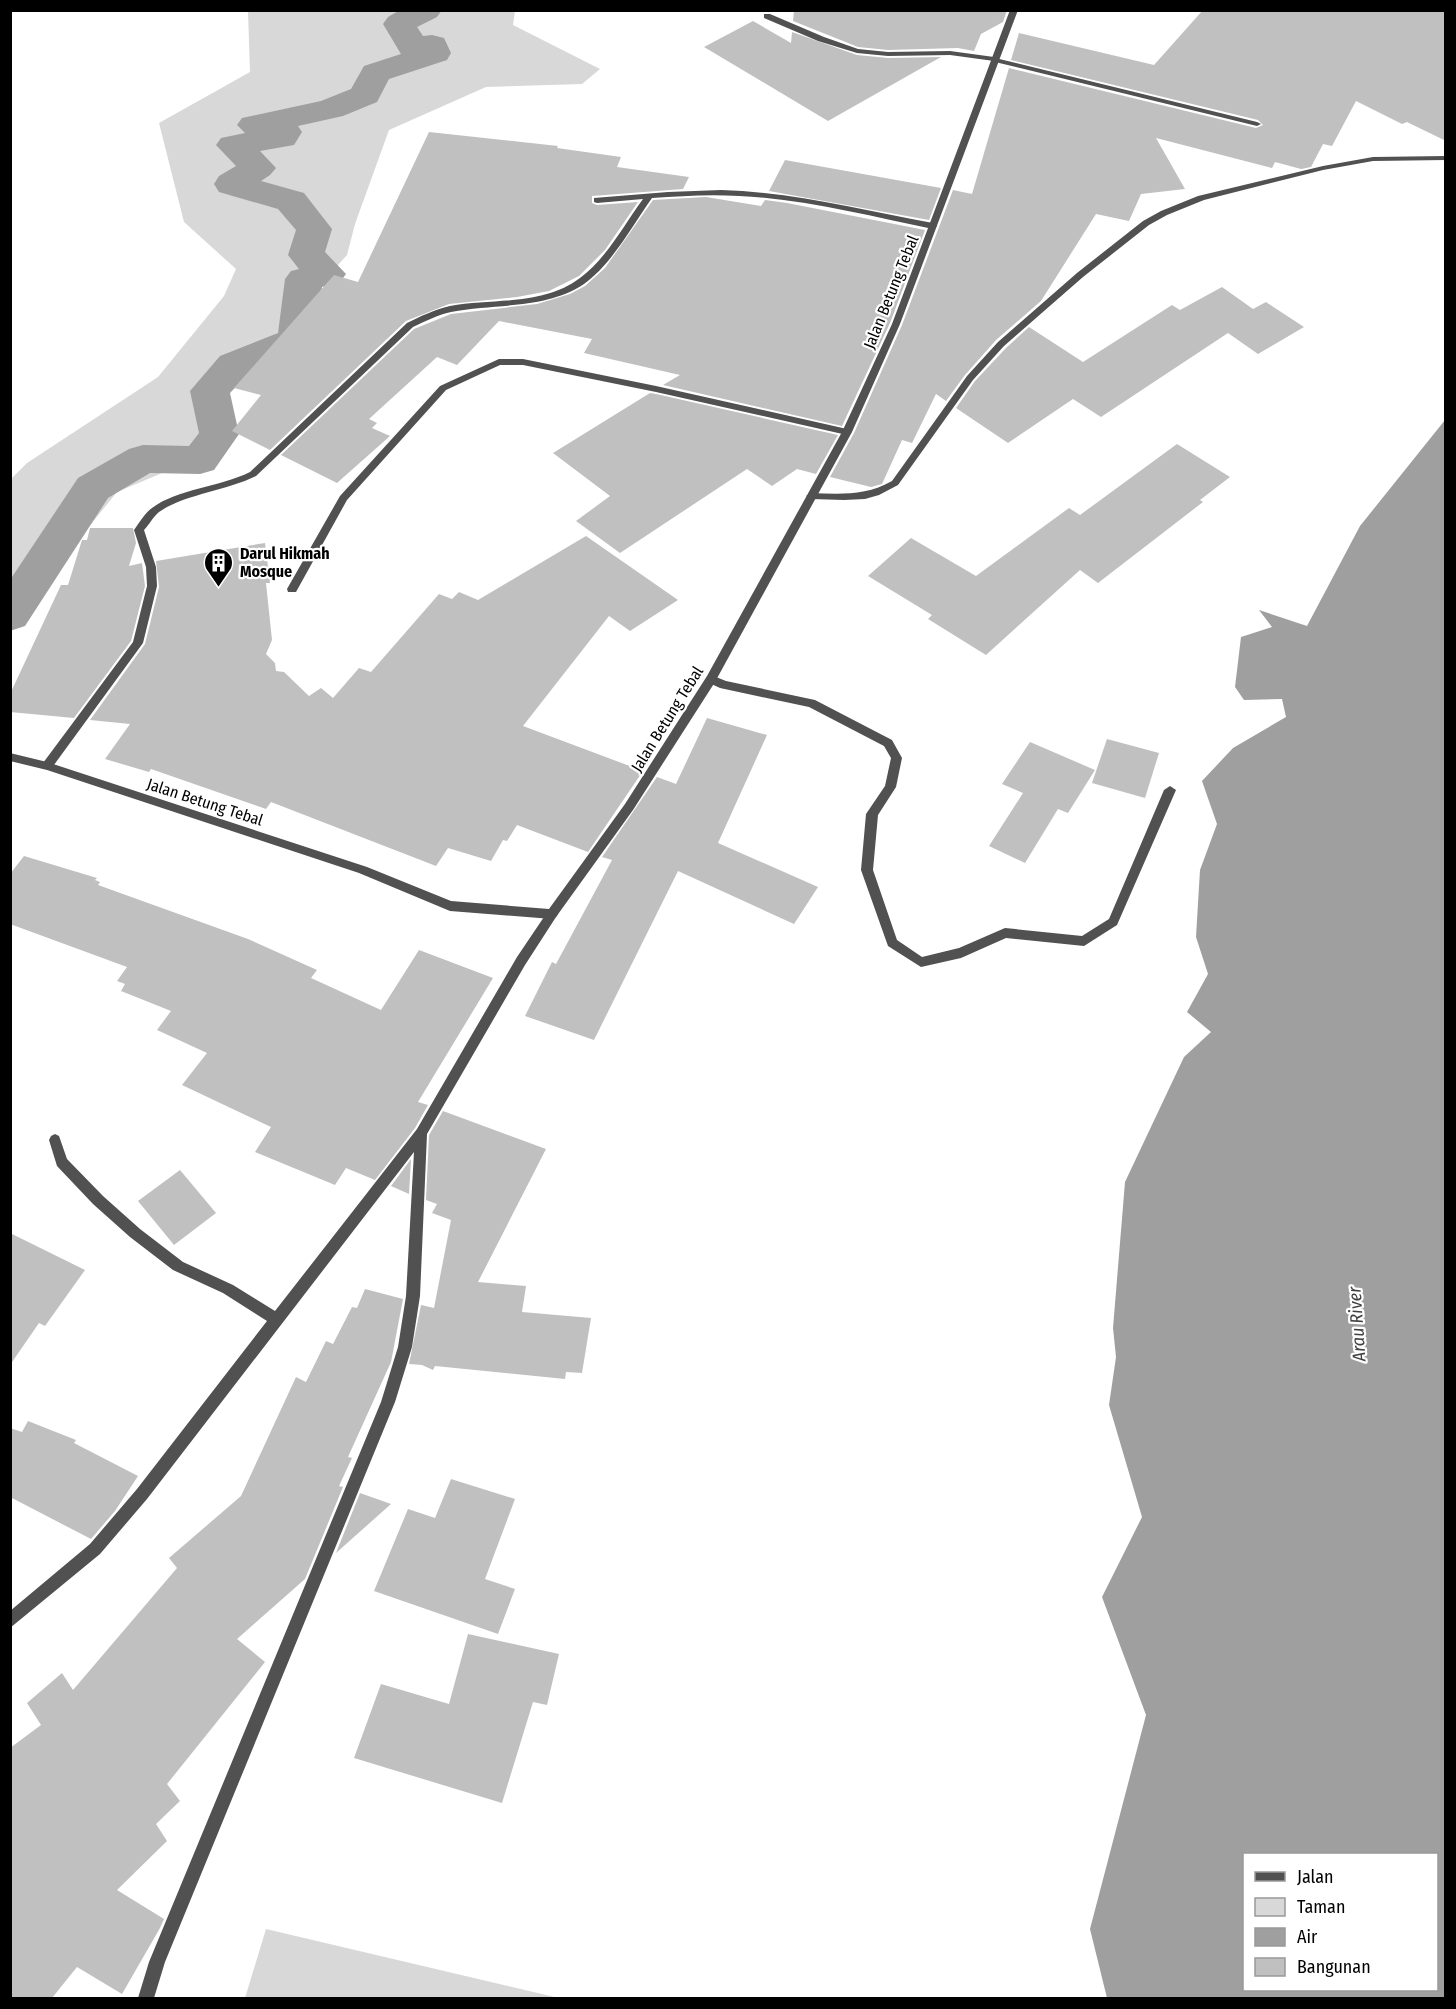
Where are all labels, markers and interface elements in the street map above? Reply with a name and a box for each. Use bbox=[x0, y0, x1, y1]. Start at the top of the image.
street label: Jalan Betung Tebal bbox=[860, 232, 922, 352]
place label: Darul Hikmah Mosque bbox=[240, 544, 330, 581]
building icon: Darul Hikmah Mosque bbox=[203, 546, 235, 588]
street label: Jalan Betung Tebal bbox=[627, 663, 707, 775]
street label: Jalan Betung Tebal bbox=[145, 774, 265, 830]
water label: Arau River bbox=[1343, 1285, 1371, 1363]
legend bbox=[1243, 1853, 1438, 1991]
text: Jalan bbox=[1297, 1866, 1334, 1888]
text: Taman bbox=[1297, 1896, 1345, 1918]
text: Air bbox=[1297, 1926, 1318, 1948]
text: Bangunan bbox=[1297, 1956, 1371, 1978]

